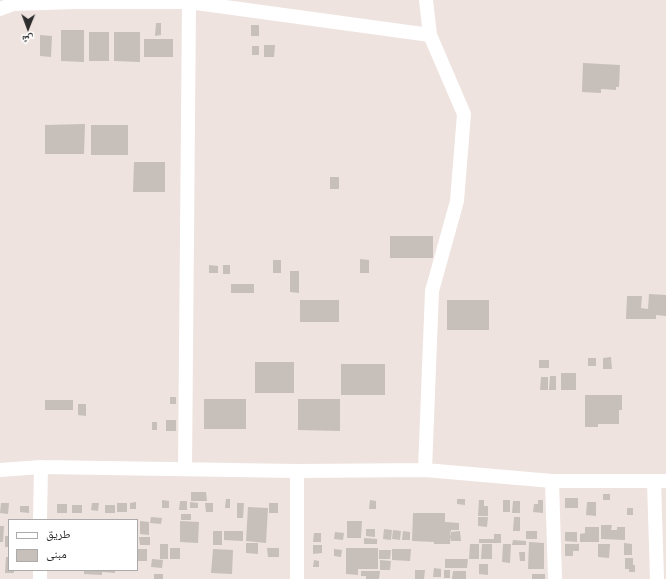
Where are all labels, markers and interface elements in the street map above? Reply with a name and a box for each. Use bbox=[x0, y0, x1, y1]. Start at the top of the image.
north arrow bbox=[8, 8, 48, 48]
text: ش bbox=[22, 34, 34, 47]
legend bbox=[8, 519, 138, 571]
text: طريق bbox=[46, 526, 71, 541]
text: مبنى bbox=[46, 546, 67, 561]

